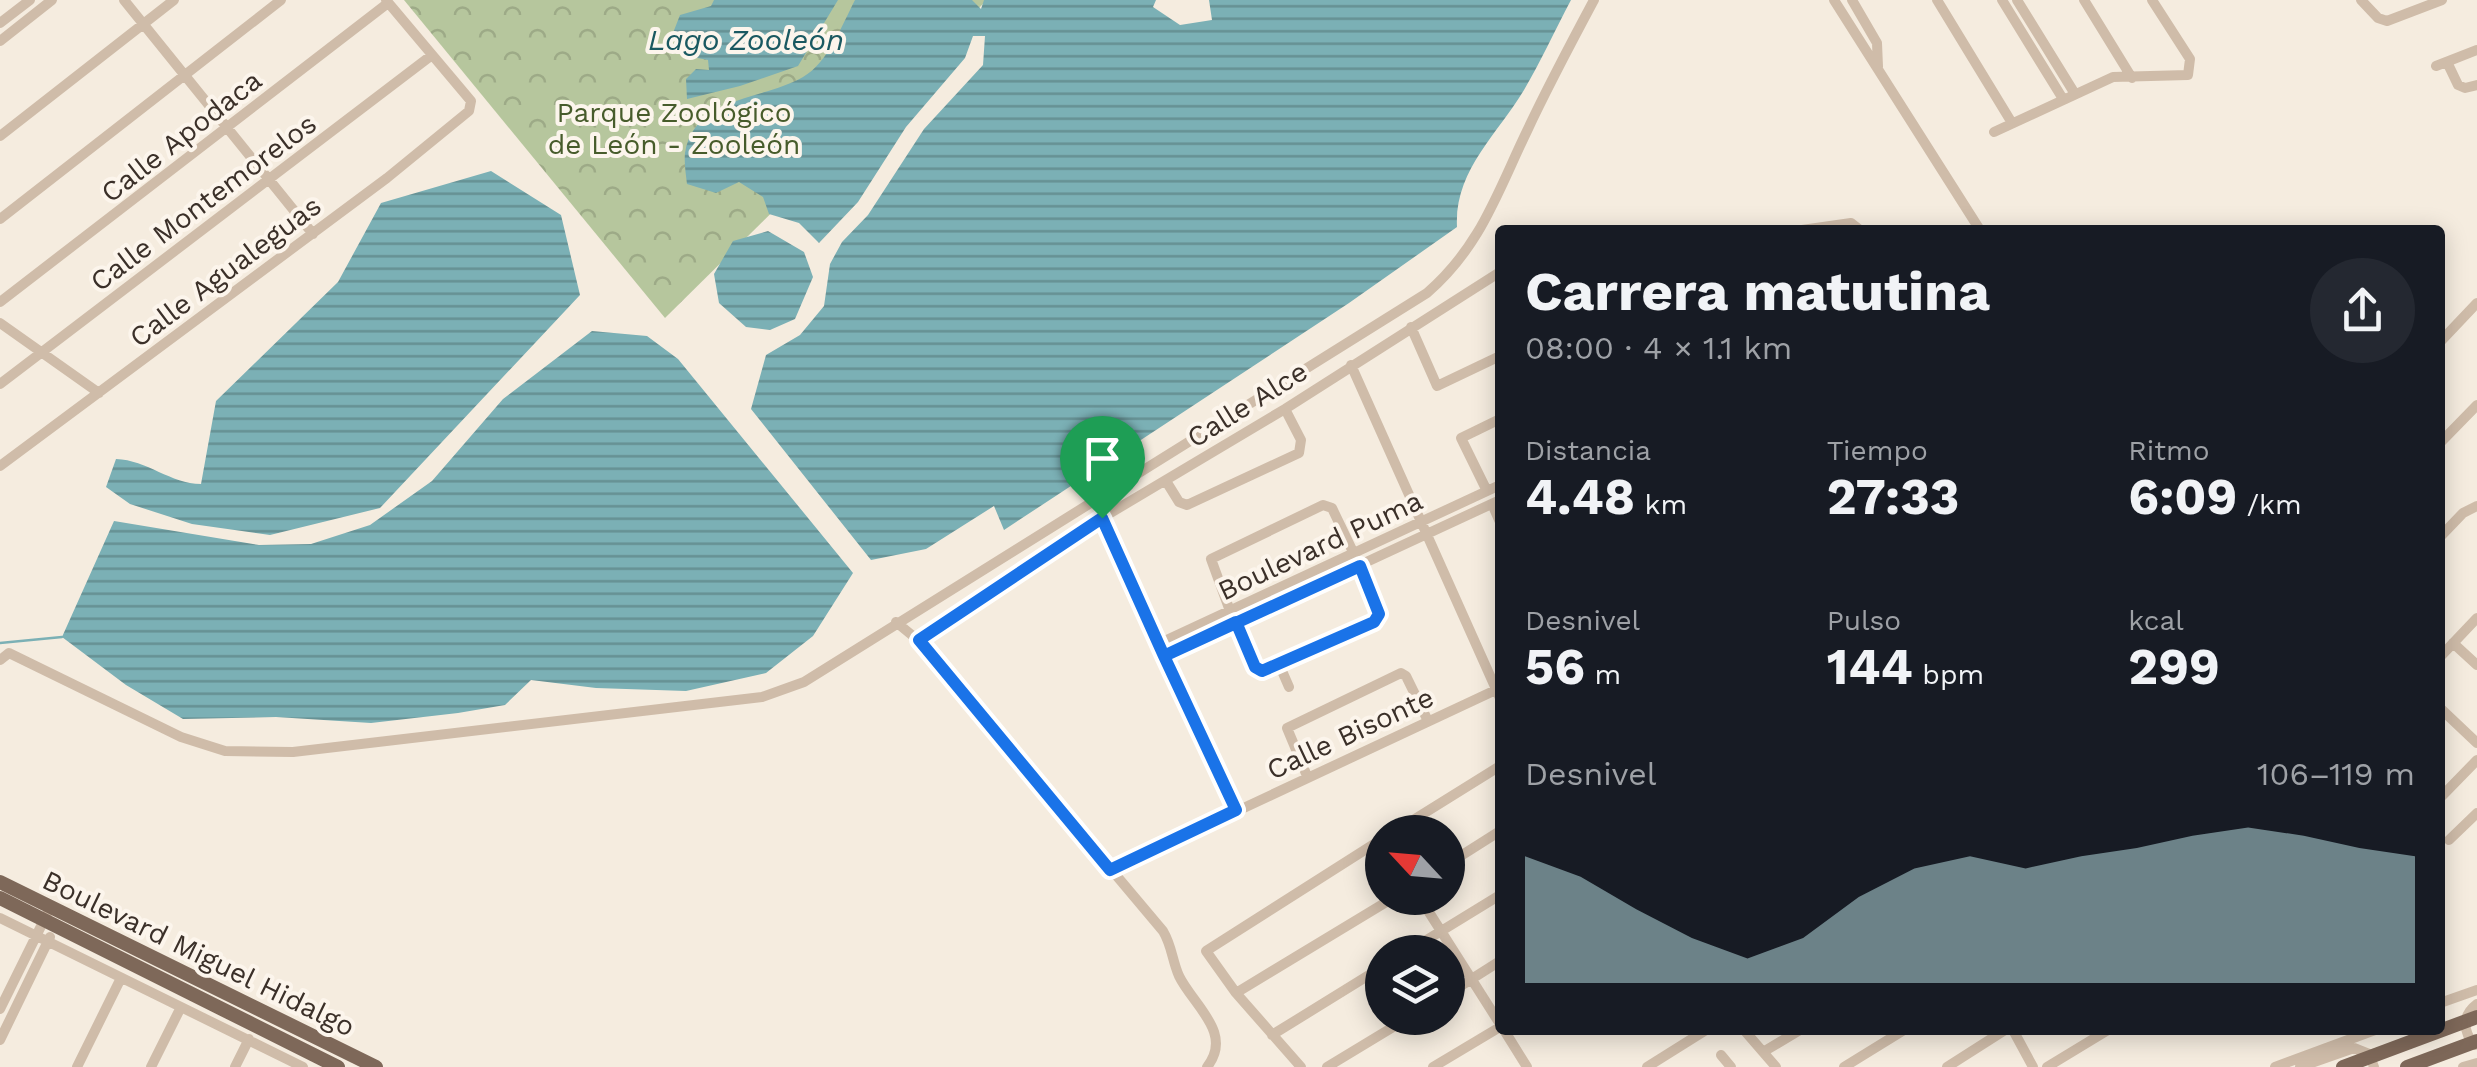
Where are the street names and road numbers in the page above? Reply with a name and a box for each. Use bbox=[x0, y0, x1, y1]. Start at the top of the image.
street label: Calle Apodaca bbox=[94, 63, 268, 209]
street label: Calle Montemorelos bbox=[84, 107, 323, 298]
street label: Calle Agualeguas bbox=[123, 189, 327, 354]
street label: Calle Alce bbox=[1181, 354, 1314, 454]
street label: Boulevard Puma bbox=[1213, 484, 1428, 607]
street label: Calle Bisonte bbox=[1262, 680, 1439, 786]
street label: Boulevard Miguel Hidalgo bbox=[37, 863, 360, 1044]

